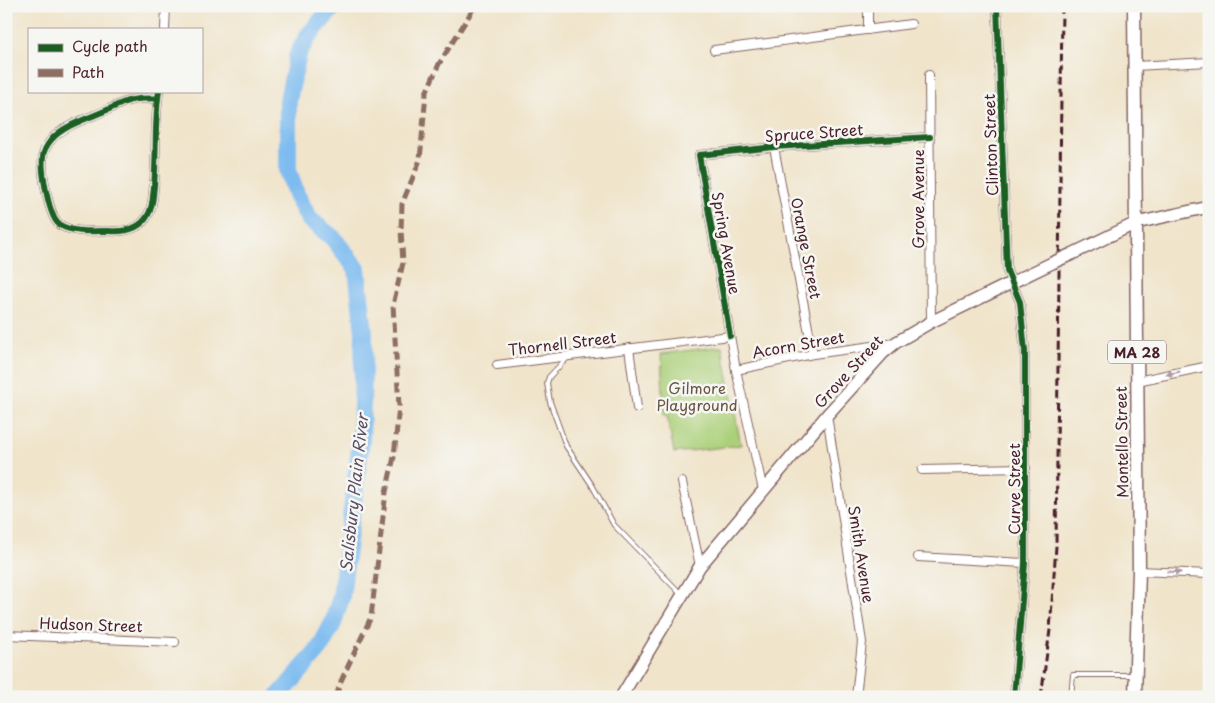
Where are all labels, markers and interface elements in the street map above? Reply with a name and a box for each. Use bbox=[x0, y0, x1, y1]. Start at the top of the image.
legend bbox=[28, 28, 202, 92]
text: Cycle path bbox=[72, 34, 148, 57]
text: Path bbox=[72, 60, 104, 83]
street label: Clinton Street bbox=[977, 94, 1003, 196]
street label: Spruce Street bbox=[764, 117, 864, 147]
street label: Grove Avenue bbox=[906, 149, 929, 249]
street label: Spring Avenue bbox=[707, 190, 747, 296]
street label: Orange Street bbox=[786, 195, 828, 301]
street label: Thornell Street bbox=[506, 325, 618, 361]
street label: Acorn Street bbox=[750, 325, 846, 363]
street label: Grove Street bbox=[808, 329, 888, 413]
road number: MA 28 bbox=[1108, 341, 1166, 364]
one-way arrow bbox=[1164, 370, 1180, 378]
park label: Gilmore Playground bbox=[656, 376, 738, 416]
street label: Montello Street bbox=[1109, 386, 1133, 498]
water label: Salisbury Plain River bbox=[333, 410, 374, 573]
street label: Curve Street bbox=[1002, 443, 1025, 535]
street label: Smith Avenue bbox=[843, 504, 881, 604]
one-way arrow bbox=[1166, 569, 1182, 577]
street label: Hudson Street bbox=[39, 611, 143, 637]

